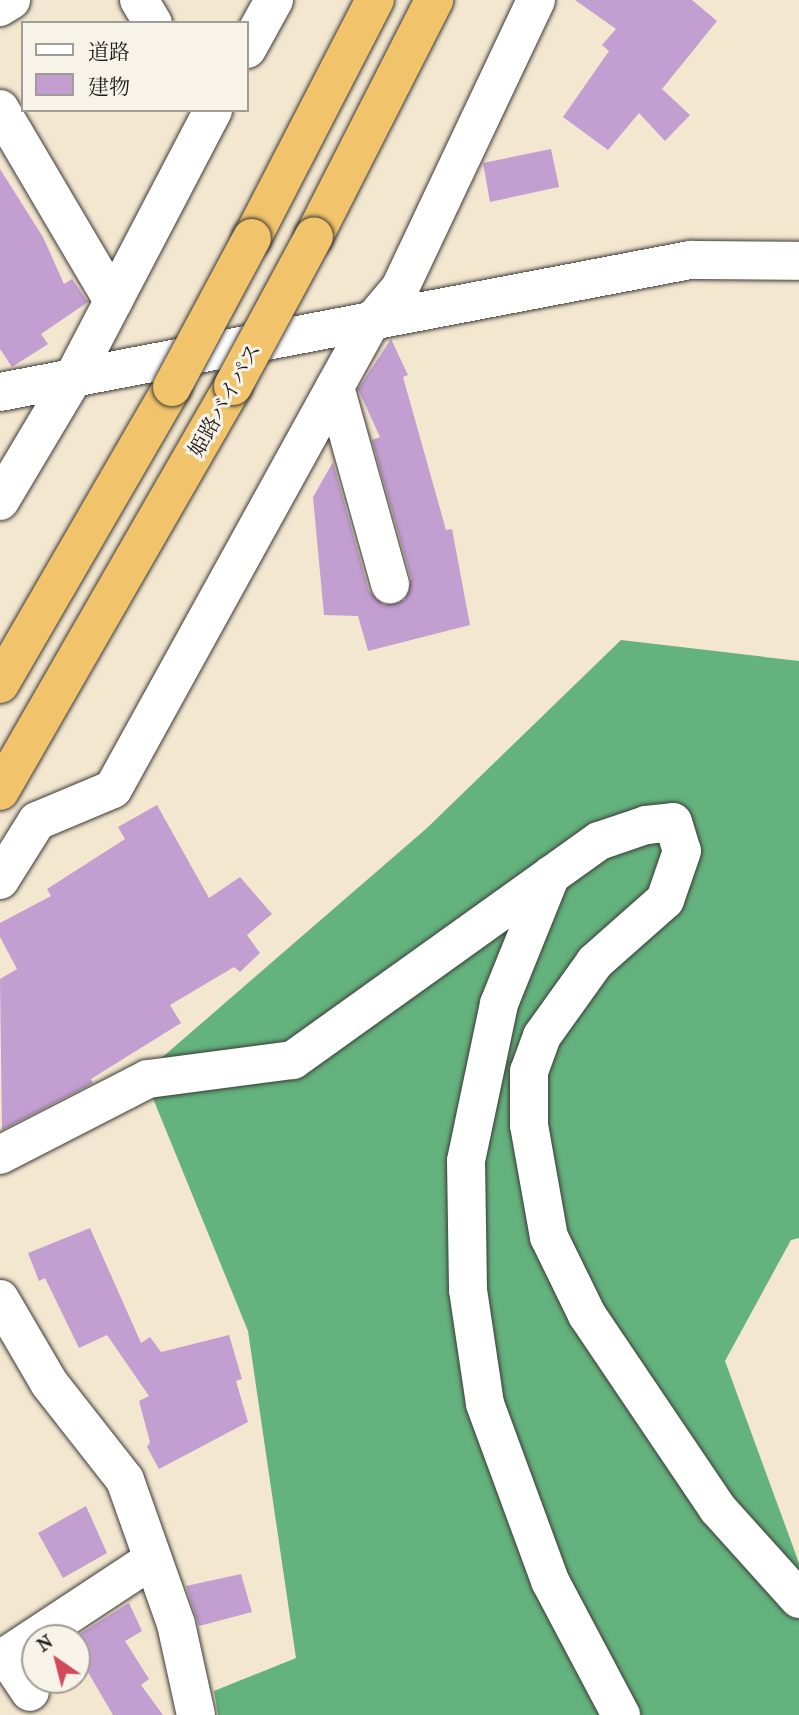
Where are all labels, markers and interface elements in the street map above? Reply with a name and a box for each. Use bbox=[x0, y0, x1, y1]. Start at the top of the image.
legend bbox=[21, 21, 248, 112]
text: 道路 bbox=[88, 40, 130, 64]
text: 建物 bbox=[88, 75, 130, 99]
street label: 姫路バイパス bbox=[183, 339, 267, 461]
north arrow bbox=[21, 1624, 91, 1694]
text: N bbox=[33, 1630, 57, 1657]

